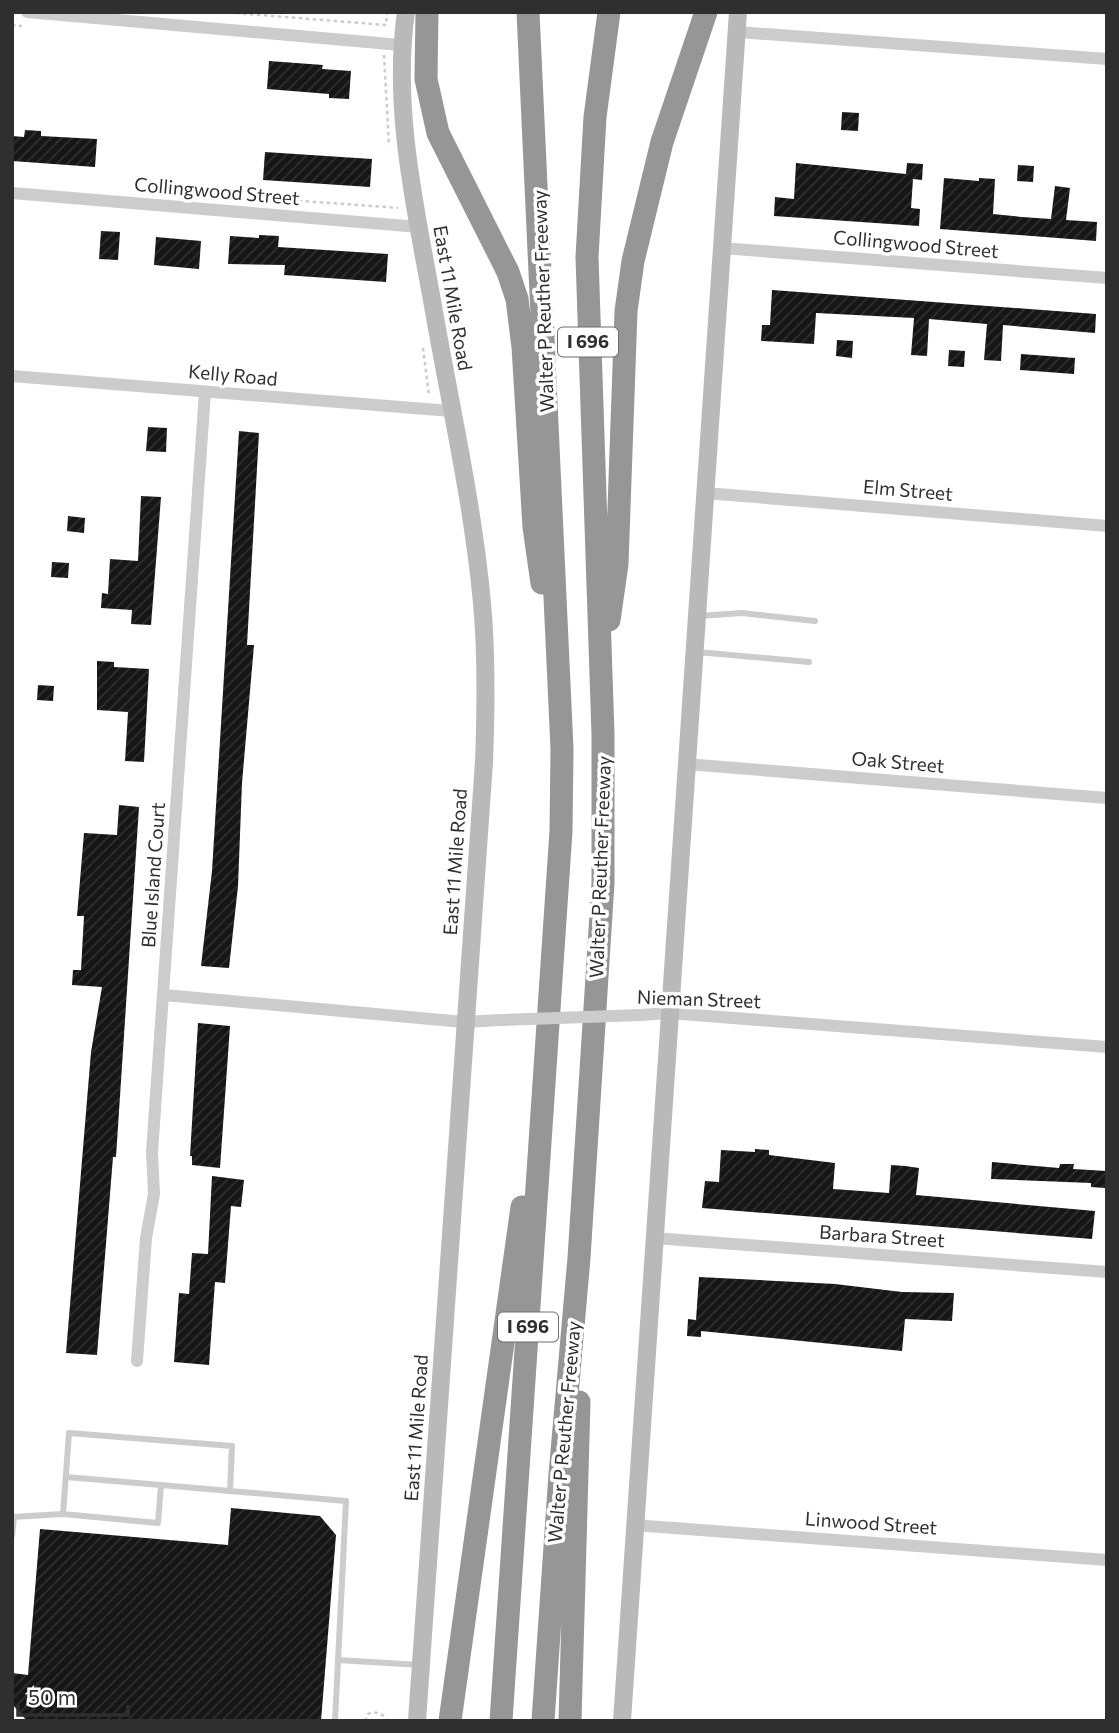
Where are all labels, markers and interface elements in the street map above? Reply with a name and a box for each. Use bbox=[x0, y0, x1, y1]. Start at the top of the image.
street label: Collingwood Street bbox=[133, 172, 301, 209]
street label: Walter P Reuther Freeway bbox=[527, 189, 558, 413]
street label: East 11 Mile Road bbox=[429, 224, 478, 372]
street label: Collingwood Street bbox=[832, 225, 1000, 262]
road number: I 696 bbox=[558, 328, 618, 356]
street label: Kelly Road bbox=[187, 359, 279, 390]
street label: Elm Street bbox=[862, 474, 954, 505]
street label: Oak Street bbox=[851, 746, 946, 777]
street label: Walter P Reuther Freeway bbox=[584, 755, 615, 979]
street label: East 11 Mile Road bbox=[438, 788, 471, 936]
street label: Blue Island Court bbox=[136, 801, 169, 949]
street label: Nieman Street bbox=[637, 985, 762, 1012]
street label: Barbara Street bbox=[819, 1220, 946, 1251]
road number: I 696 bbox=[498, 1312, 558, 1342]
street label: Walter P Reuther Freeway bbox=[542, 1320, 585, 1544]
street label: East 11 Mile Road bbox=[399, 1354, 432, 1502]
street label: Linwood Street bbox=[804, 1506, 938, 1539]
scale bar bbox=[18, 1674, 128, 1718]
text: 50 m bbox=[28, 1684, 76, 1709]

